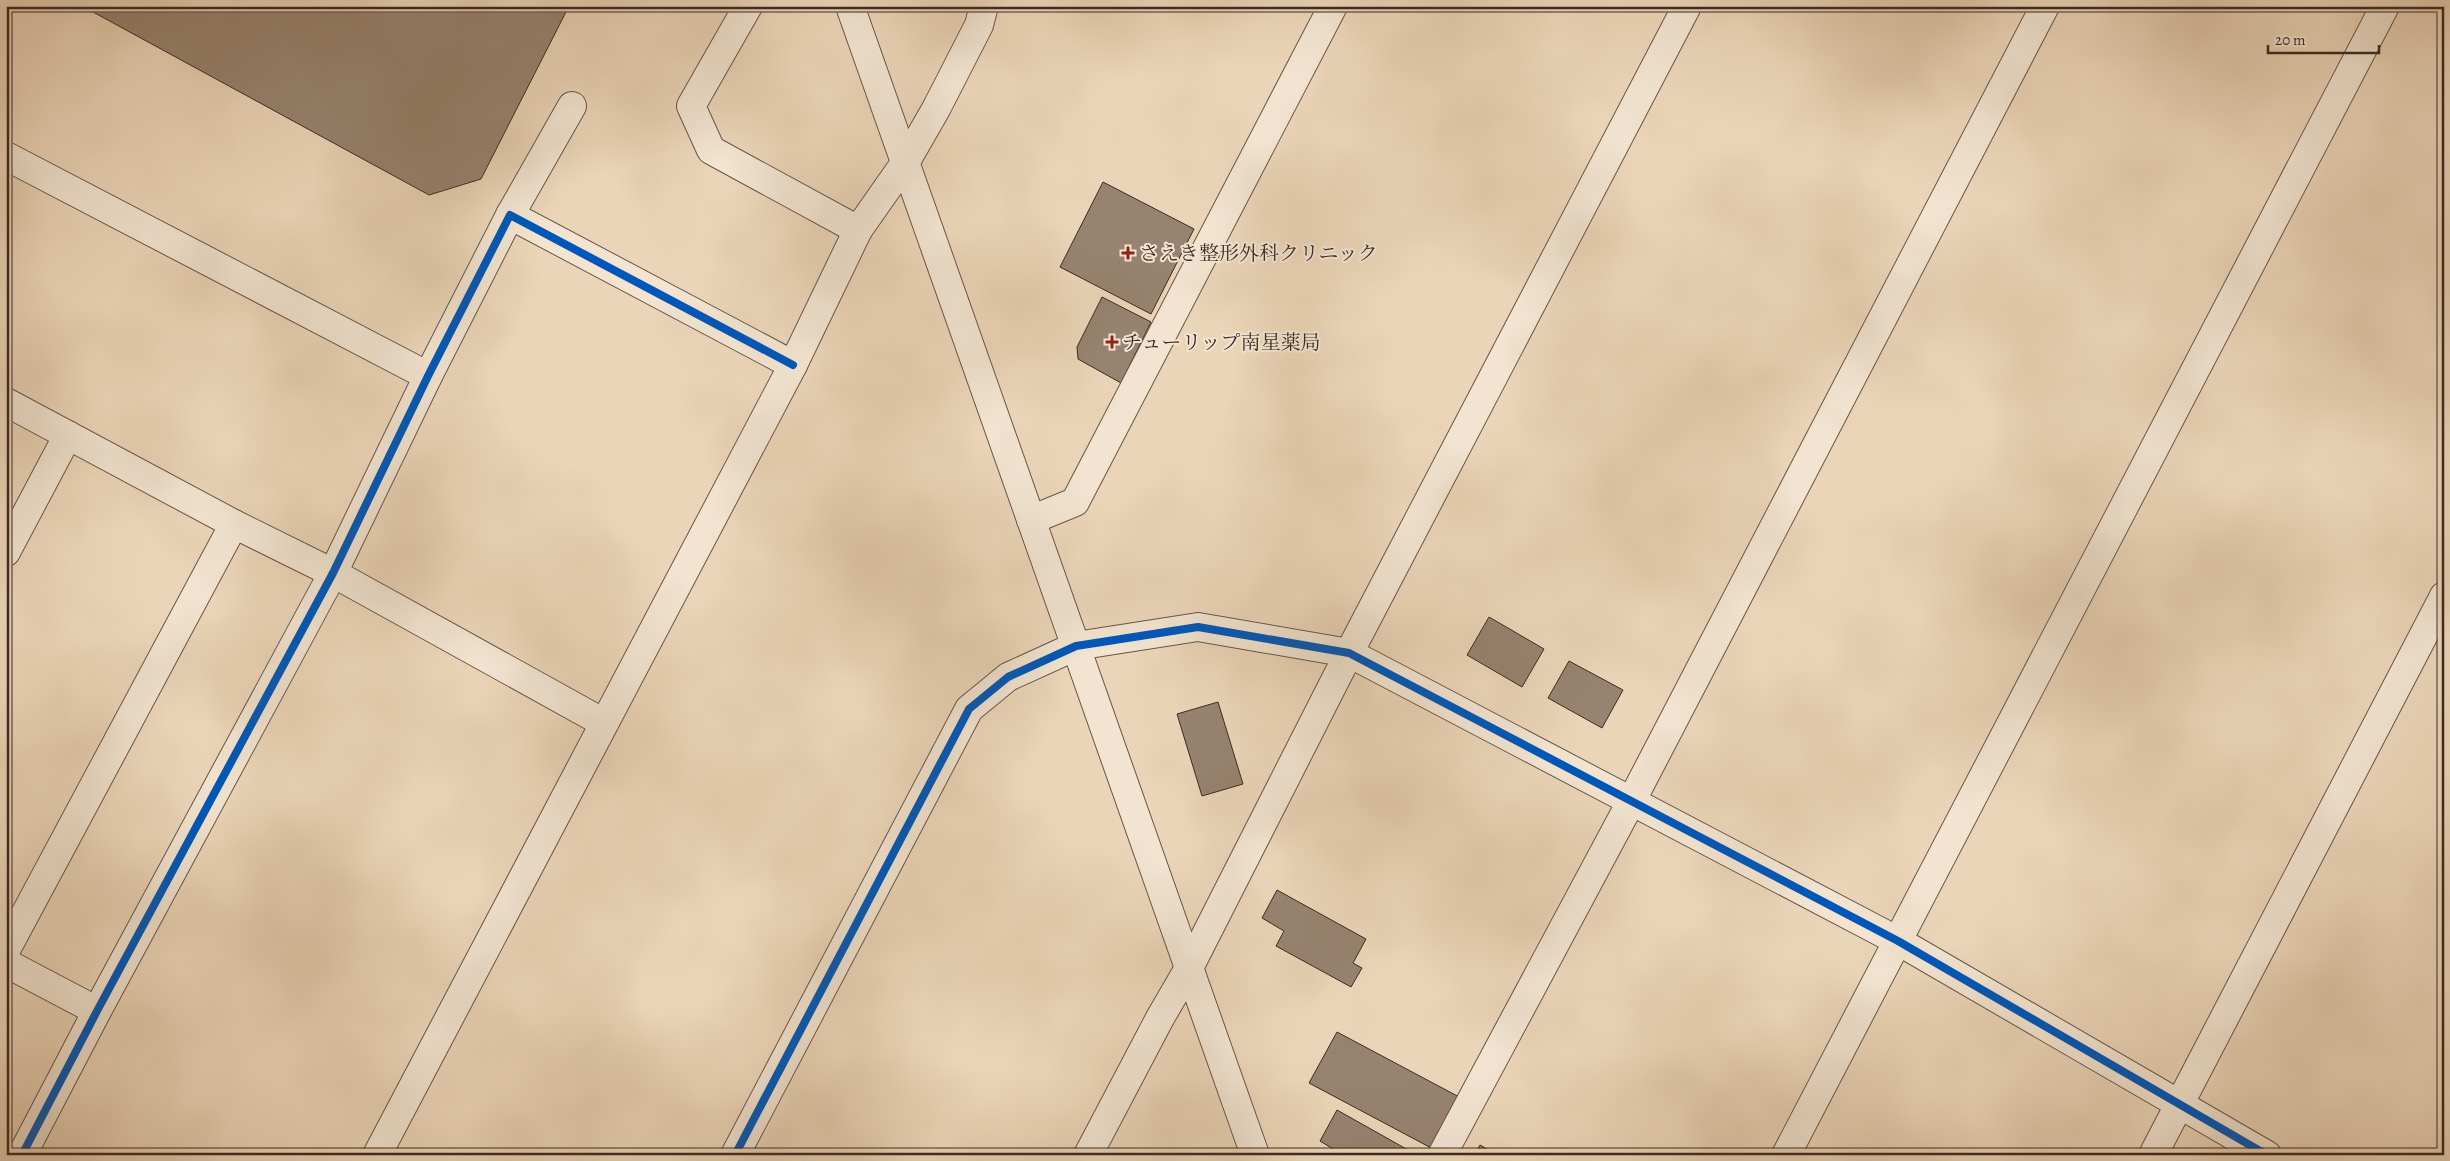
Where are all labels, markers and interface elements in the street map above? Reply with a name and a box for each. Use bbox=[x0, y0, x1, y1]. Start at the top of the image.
scale bar bbox=[2268, 22, 2379, 54]
text: 20 m bbox=[2275, 30, 2306, 50]
place label: さえき整形外科クリニック bbox=[1139, 240, 1378, 267]
marker: さえき整形外科クリニック bbox=[1121, 246, 1135, 260]
place label: チューリップ南星薬局 bbox=[1122, 329, 1321, 356]
marker: チューリップ南星薬局 bbox=[1106, 336, 1118, 348]

